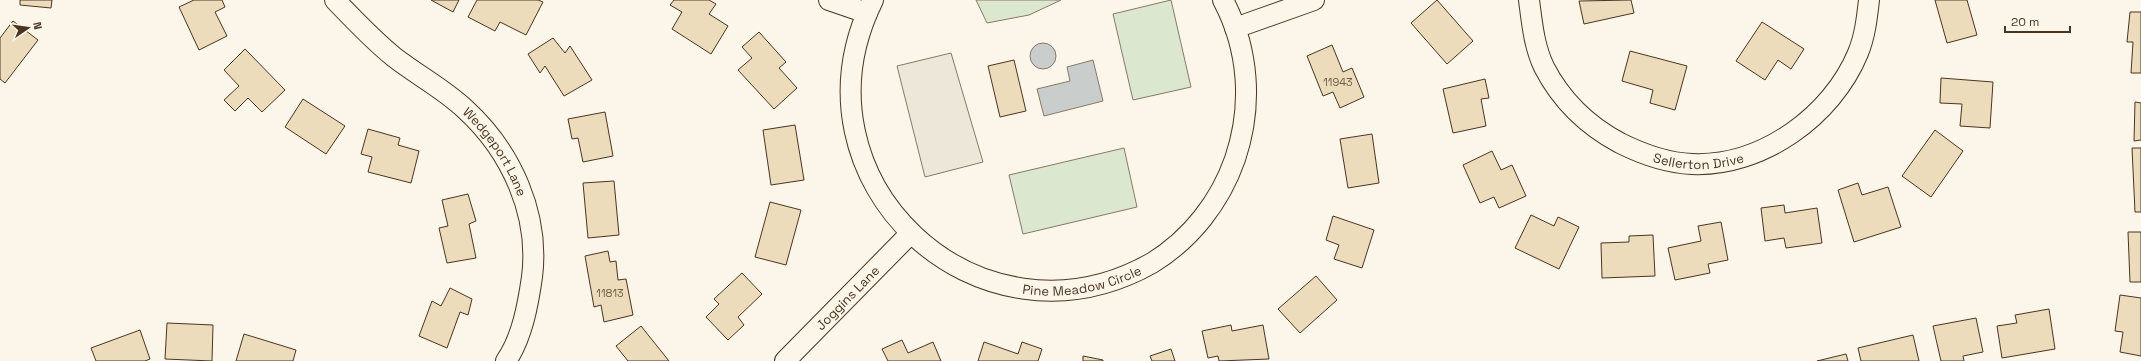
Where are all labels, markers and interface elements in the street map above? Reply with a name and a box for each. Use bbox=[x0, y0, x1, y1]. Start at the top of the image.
north arrow bbox=[8, 8, 48, 48]
scale bar bbox=[2005, 8, 2070, 34]
text: 20 m bbox=[2011, 14, 2039, 30]
text: N bbox=[30, 21, 45, 31]
house number: 11943 bbox=[1323, 75, 1353, 89]
street label: Wedgeport Lane bbox=[460, 103, 531, 198]
street label: Sellerton Drive bbox=[1651, 149, 1746, 173]
street label: Pine Meadow Circle bbox=[1021, 261, 1144, 299]
street label: Joggins Lane bbox=[812, 262, 883, 333]
house number: 11813 bbox=[596, 286, 624, 300]

